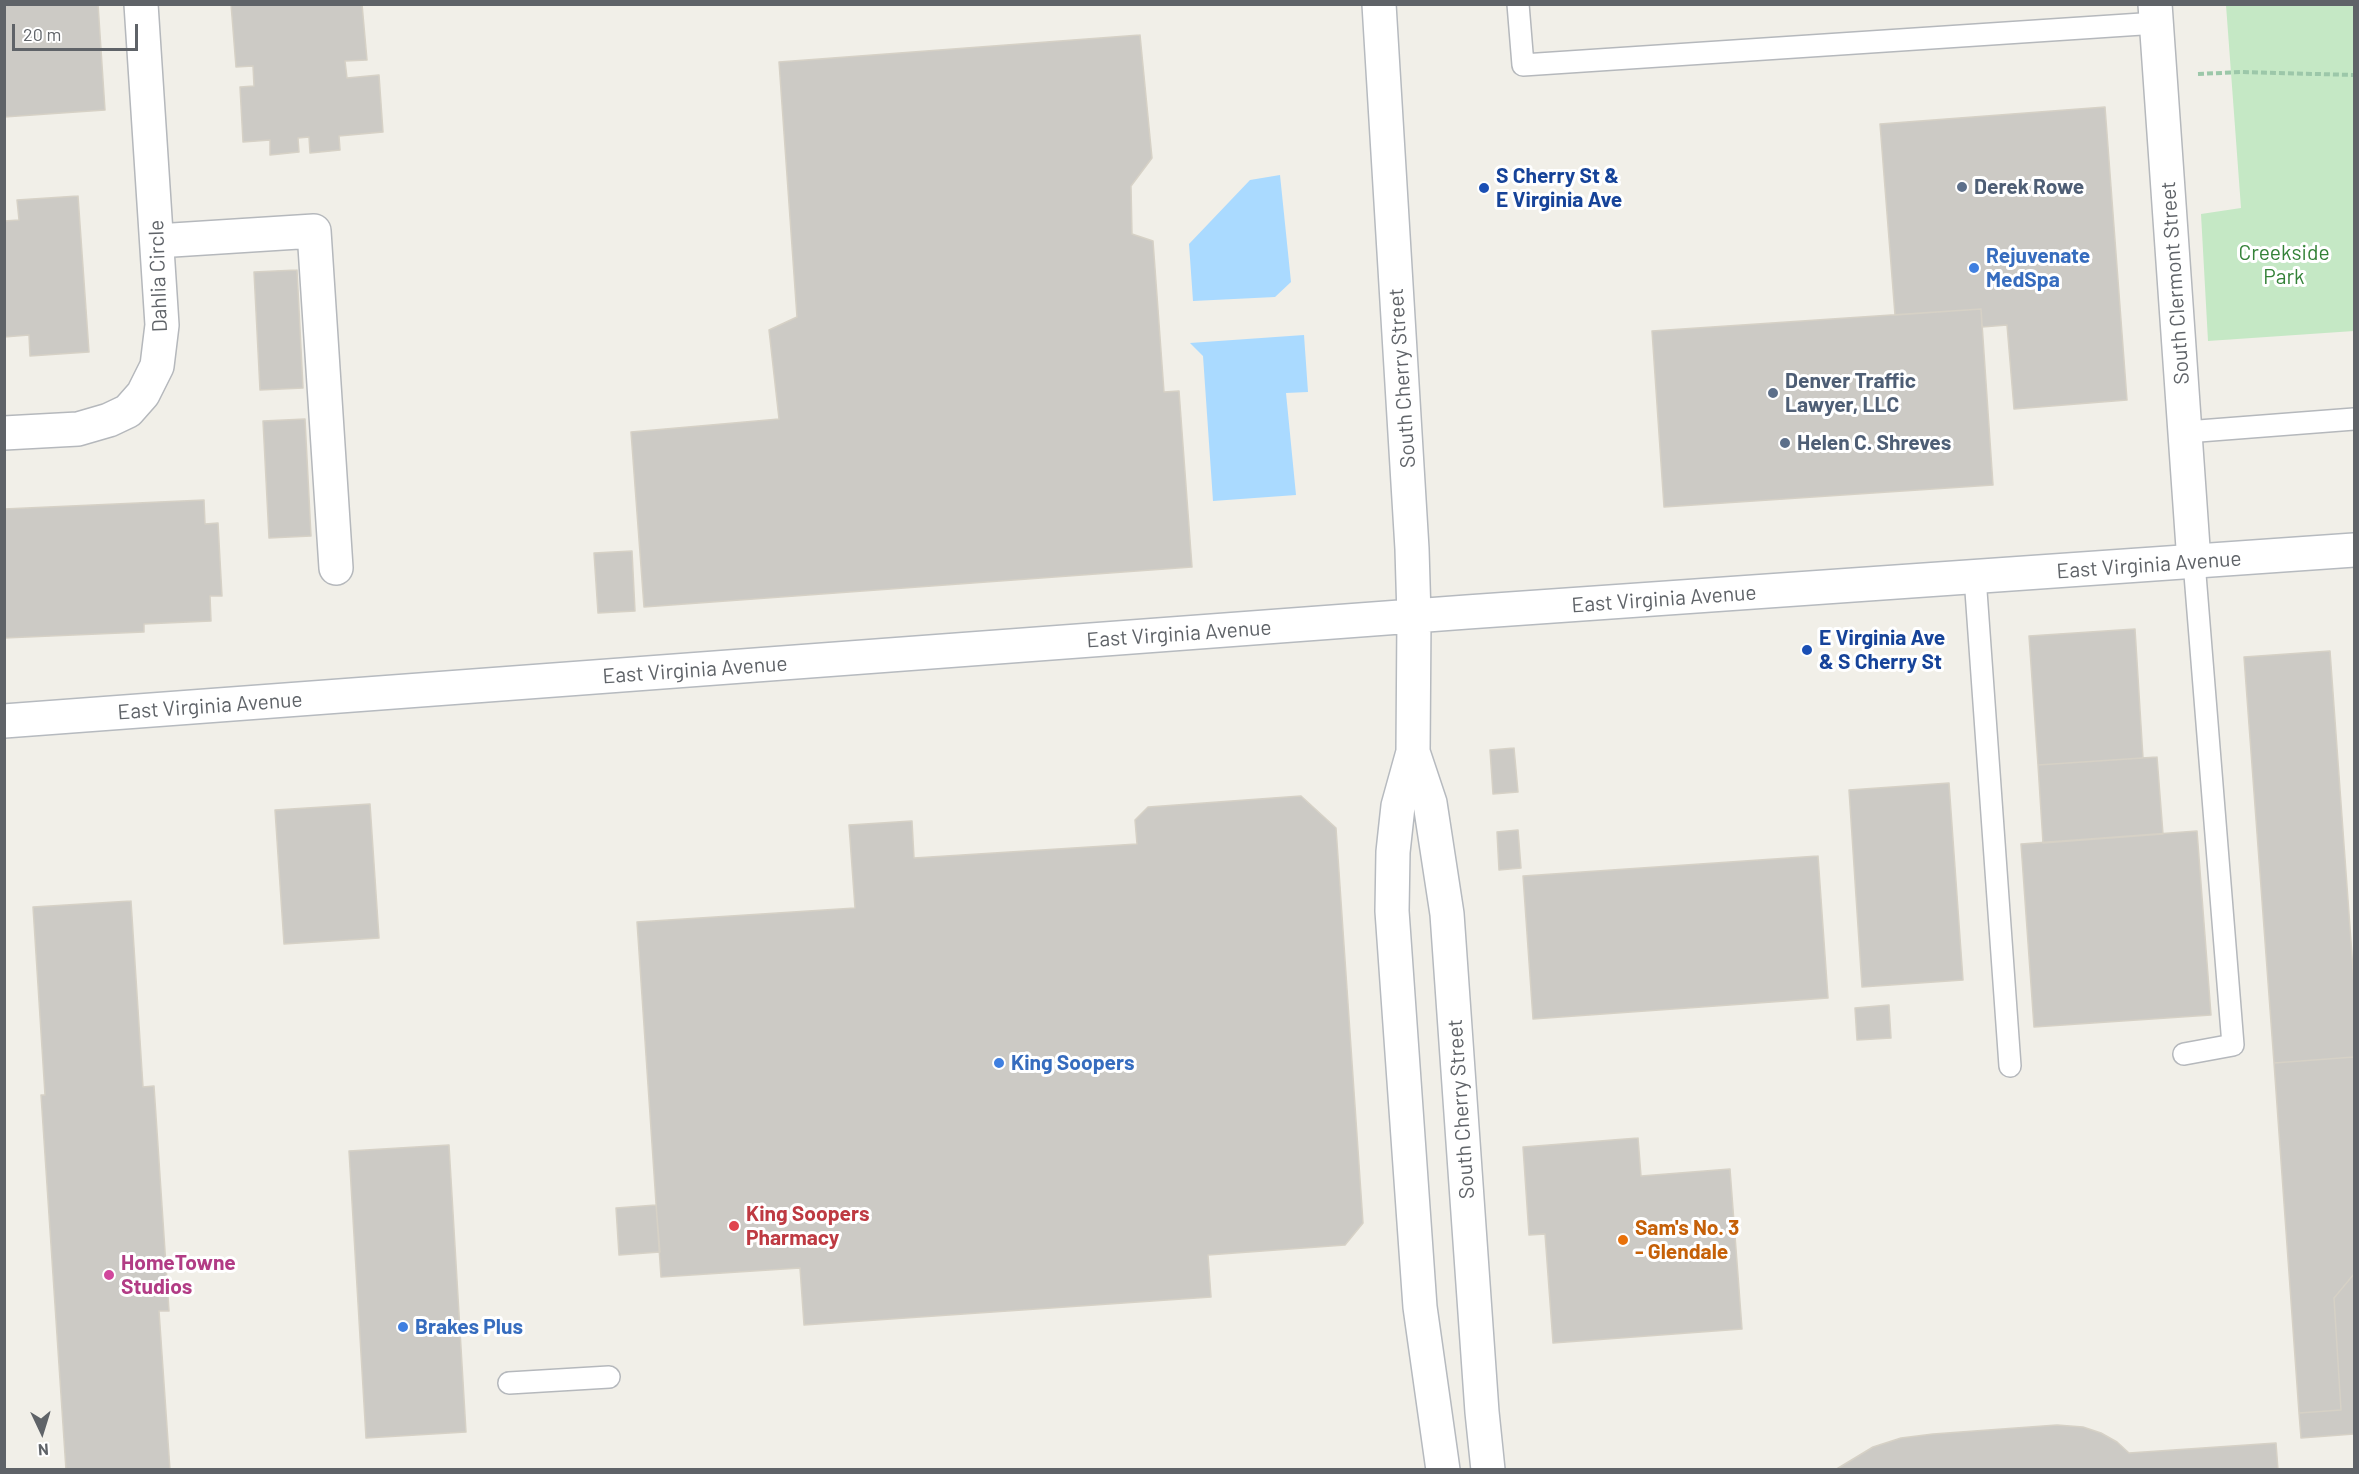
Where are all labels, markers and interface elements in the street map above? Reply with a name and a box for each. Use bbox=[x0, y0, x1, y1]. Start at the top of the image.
scale bar bbox=[15, 12, 141, 50]
text: 20 m bbox=[23, 23, 61, 45]
place label: S Cherry St & E Virginia Ave bbox=[1496, 163, 1622, 213]
place label: Derek Rowe bbox=[1974, 174, 2084, 200]
marker: Derek Rowe bbox=[1955, 180, 1969, 194]
marker: S Cherry St & E Virginia Ave bbox=[1477, 181, 1491, 195]
street label: South Clermont Street bbox=[2155, 181, 2195, 385]
street label: Dahlia Circle bbox=[143, 219, 173, 333]
park label: Creekside Park bbox=[2238, 240, 2330, 290]
place label: Rejuvenate MedSpa bbox=[1986, 243, 2090, 293]
marker: Rejuvenate MedSpa bbox=[1967, 261, 1981, 275]
street label: South Cherry Street bbox=[1383, 287, 1421, 469]
place label: Denver Traffic Lawyer, LLC bbox=[1785, 368, 1916, 418]
marker: Denver Traffic Lawyer, LLC bbox=[1766, 386, 1780, 400]
place label: Helen C. Shreves bbox=[1797, 430, 1951, 456]
marker: Helen C. Shreves bbox=[1778, 436, 1792, 450]
street label: East Virginia Avenue bbox=[2056, 546, 2242, 584]
street label: East Virginia Avenue bbox=[1571, 580, 1757, 618]
street label: East Virginia Avenue bbox=[1086, 615, 1272, 653]
place label: E Virginia Ave & S Cherry St bbox=[1819, 625, 1945, 675]
marker: E Virginia Ave & S Cherry St bbox=[1800, 643, 1814, 657]
street label: East Virginia Avenue bbox=[602, 651, 788, 689]
street label: East Virginia Avenue bbox=[117, 687, 303, 725]
street label: South Cherry Street bbox=[1442, 1018, 1480, 1200]
place label: King Soopers bbox=[1011, 1050, 1135, 1076]
marker: King Soopers bbox=[992, 1056, 1006, 1070]
place label: King Soopers Pharmacy bbox=[746, 1201, 870, 1251]
place label: Sam's No. 3 - Glendale bbox=[1635, 1215, 1739, 1265]
marker: King Soopers Pharmacy bbox=[727, 1219, 741, 1233]
marker: Sam's No. 3 - Glendale bbox=[1616, 1233, 1630, 1247]
place label: HomeTowne Studios bbox=[121, 1250, 236, 1300]
marker: HomeTowne Studios bbox=[102, 1268, 116, 1282]
place label: Brakes Plus bbox=[415, 1314, 523, 1340]
marker: Brakes Plus bbox=[396, 1320, 410, 1334]
north arrow bbox=[12, 1402, 72, 1462]
text: N bbox=[37, 1441, 49, 1460]

